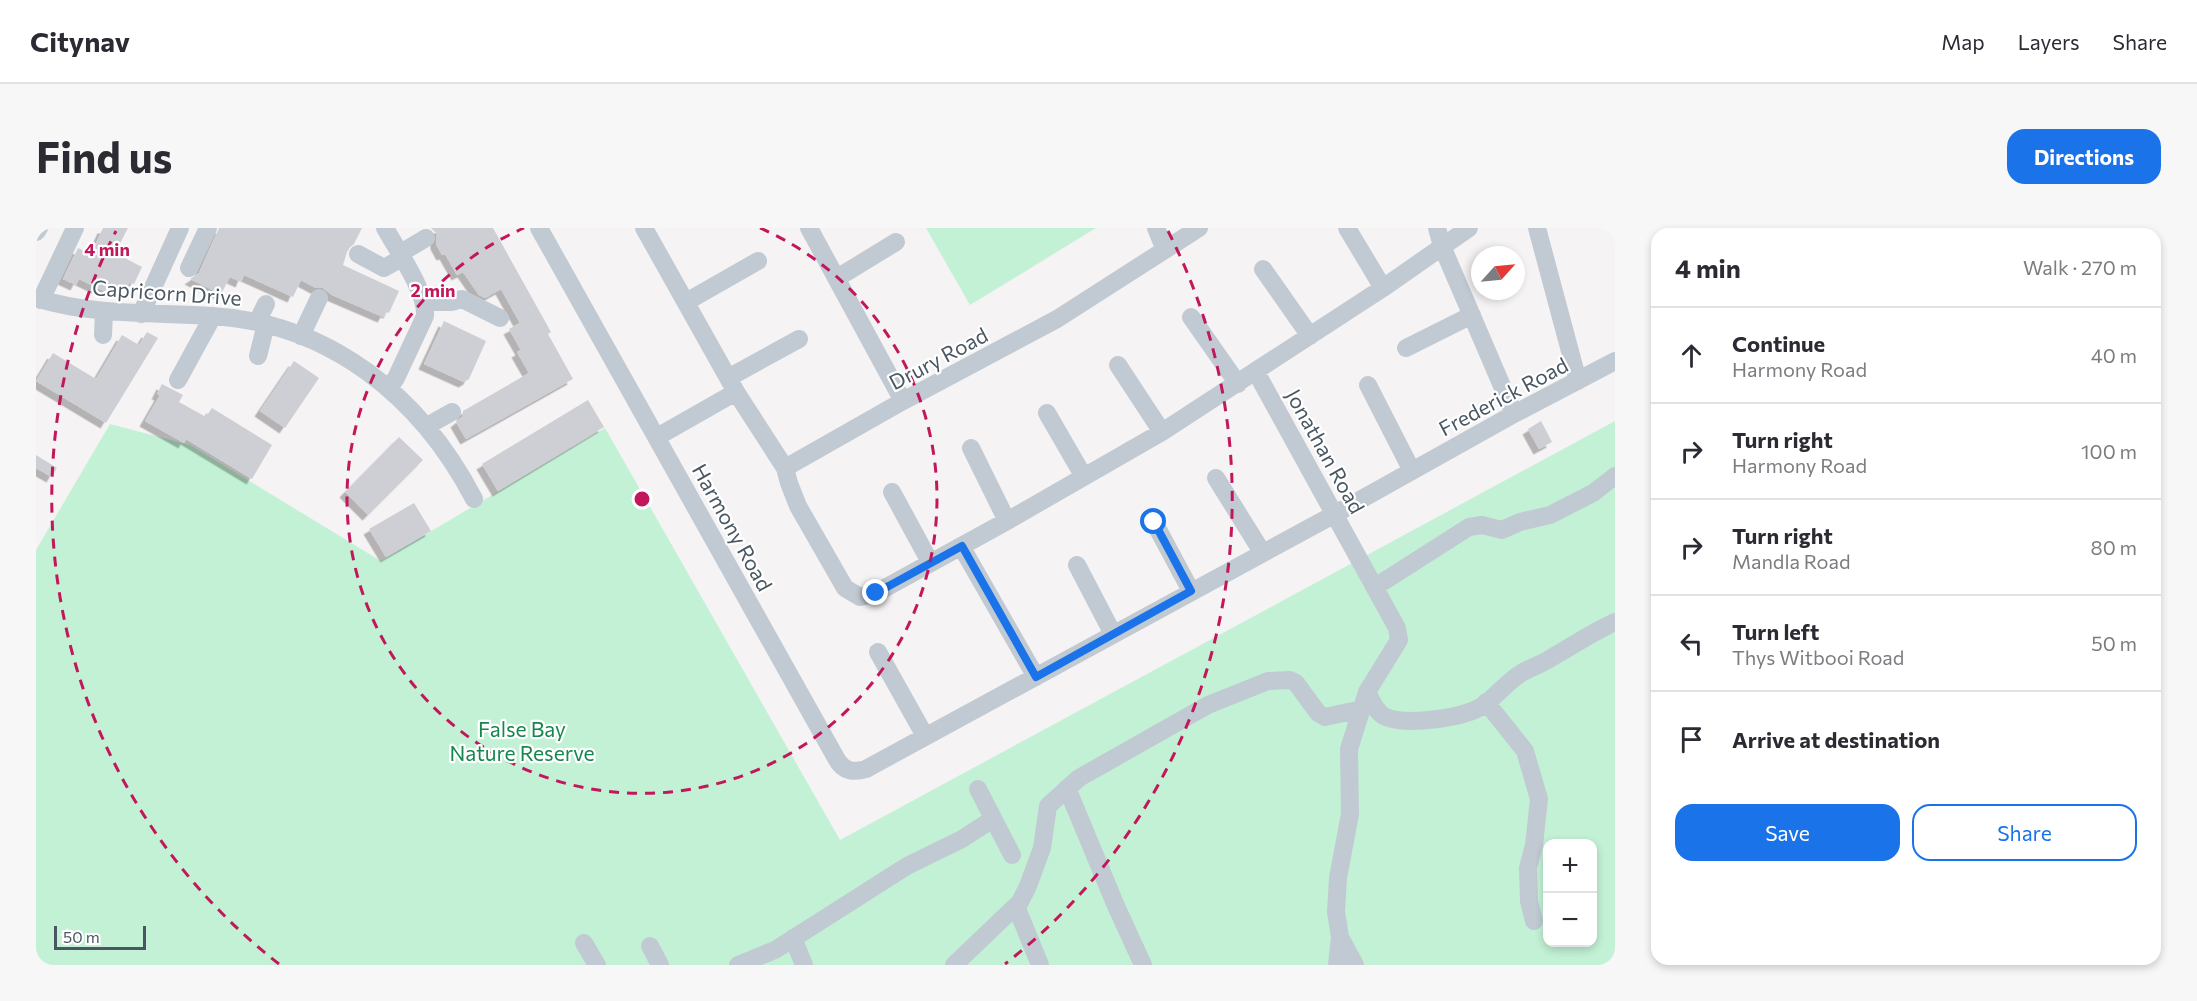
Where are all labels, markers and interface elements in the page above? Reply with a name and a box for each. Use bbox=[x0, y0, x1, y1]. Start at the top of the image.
text: Citynav bbox=[30, 24, 130, 58]
text: Map bbox=[1941, 29, 1985, 54]
text: Layers bbox=[2018, 29, 2080, 54]
text: Share bbox=[2113, 29, 2167, 54]
button: Directions bbox=[2007, 129, 2161, 184]
text: Find us bbox=[36, 130, 172, 182]
text: 4 min bbox=[84, 238, 130, 260]
north arrow bbox=[1471, 246, 1525, 300]
text: 4 min bbox=[1675, 252, 1741, 283]
text: Walk · 270 m bbox=[2023, 255, 2137, 279]
street label: Capricorn Drive bbox=[91, 274, 243, 310]
text: 2 min bbox=[411, 279, 455, 301]
street label: Drury Road bbox=[884, 322, 992, 394]
text: Continue bbox=[1732, 330, 1825, 357]
icon: ahead bbox=[1675, 339, 1708, 372]
text: 40 m bbox=[2091, 343, 2137, 367]
street label: Frederick Road bbox=[1434, 351, 1572, 441]
text: Harmony Road bbox=[1732, 357, 1867, 381]
street label: Jonathan Road bbox=[1282, 384, 1370, 518]
text: Turn right bbox=[1732, 426, 1833, 453]
icon: right bbox=[1675, 435, 1708, 468]
text: 100 m bbox=[2081, 439, 2137, 463]
text: Harmony Road bbox=[1732, 453, 1867, 477]
street label: Harmony Road bbox=[688, 459, 778, 595]
centre of rings bbox=[632, 489, 652, 509]
route start bbox=[1140, 508, 1166, 534]
text: Turn right bbox=[1732, 522, 1833, 549]
icon: right bbox=[1675, 531, 1708, 564]
text: 80 m bbox=[2091, 535, 2137, 559]
text: Mandla Road bbox=[1732, 549, 1851, 573]
route end bbox=[862, 579, 888, 605]
text: Turn left bbox=[1732, 618, 1819, 645]
icon: left bbox=[1675, 627, 1708, 660]
text: 50 m bbox=[2091, 631, 2137, 655]
text: Thys Witbooi Road bbox=[1732, 645, 1904, 669]
park label: False Bay Nature Reserve bbox=[449, 716, 595, 765]
icon: arrive bbox=[1675, 723, 1708, 756]
text: Arrive at destination bbox=[1732, 726, 1940, 753]
button: Save bbox=[1675, 804, 1900, 861]
button: Share bbox=[1912, 804, 2137, 861]
map controls bbox=[1543, 839, 1597, 947]
button: + bbox=[1543, 839, 1597, 893]
button: − bbox=[1543, 893, 1597, 947]
scale bar bbox=[54, 923, 146, 950]
text: 50 m bbox=[63, 927, 100, 946]

